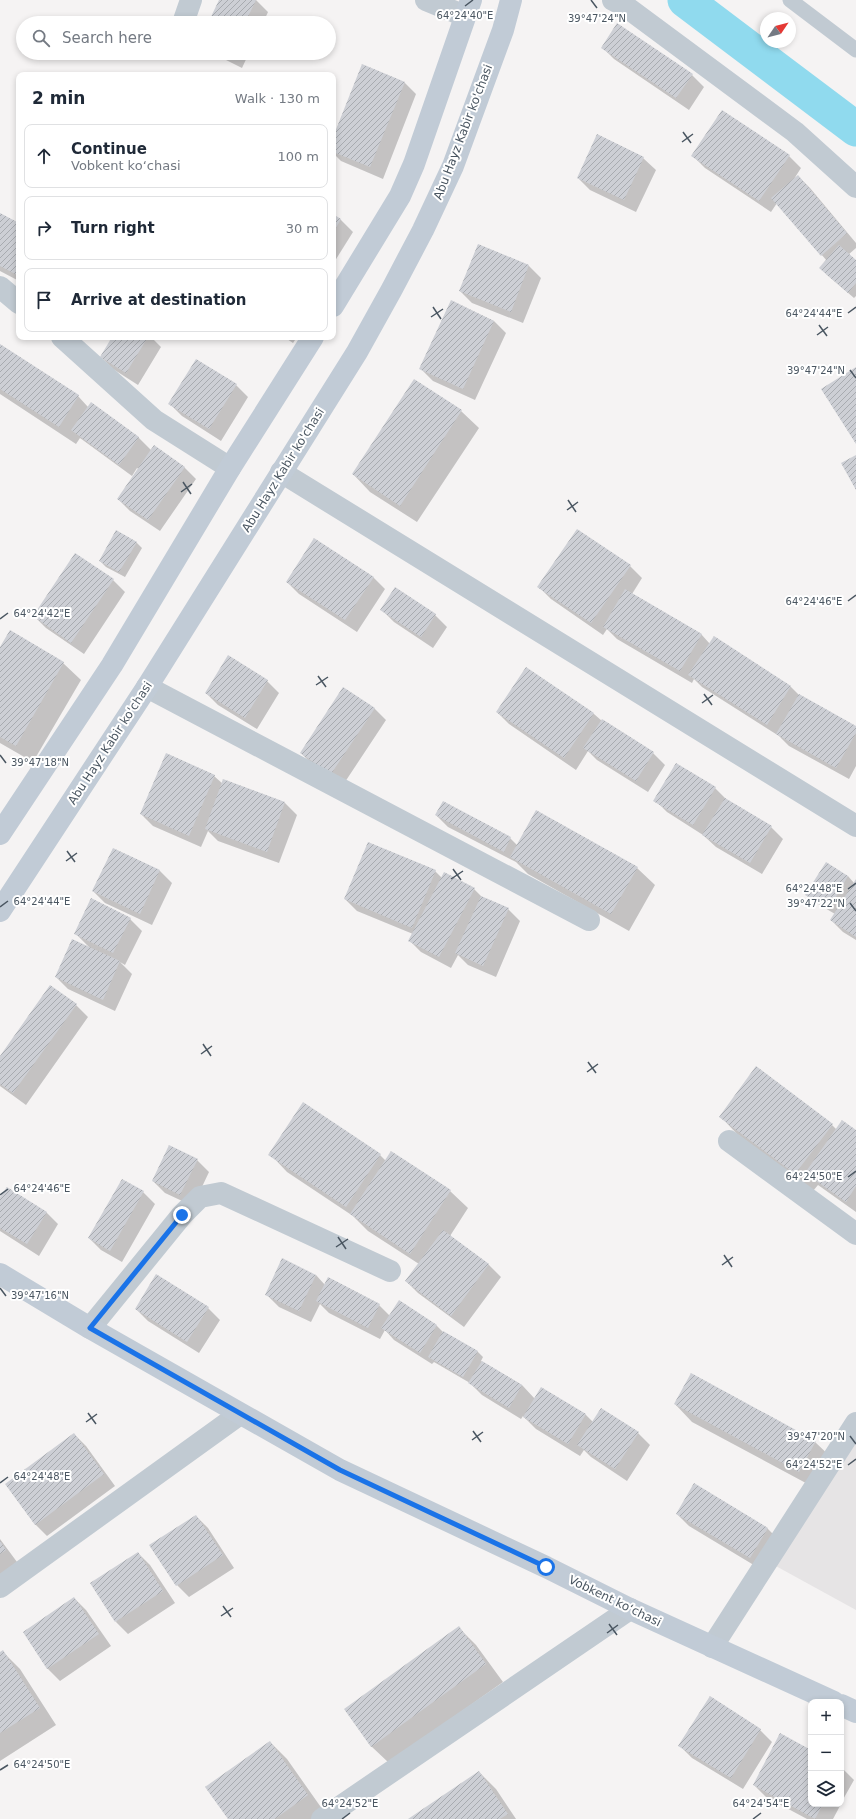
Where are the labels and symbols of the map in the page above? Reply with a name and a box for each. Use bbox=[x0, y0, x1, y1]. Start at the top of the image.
text: 64°24'40"E bbox=[437, 10, 493, 21]
north arrow bbox=[760, 12, 796, 48]
text: 39°47'24"N bbox=[568, 13, 626, 24]
street label: Abu Hayz Kabir ko'chasi bbox=[431, 62, 495, 202]
text: 64°24'44"E bbox=[786, 308, 842, 319]
text: 39°47'24"N bbox=[787, 365, 845, 376]
street label: Abu Hayz Kabir ko'chasi bbox=[239, 405, 327, 535]
text: 64°24'46"E bbox=[786, 596, 842, 607]
text: 64°24'42"E bbox=[14, 608, 70, 619]
street label: Abu Hayz Kabir ko'chasi bbox=[65, 679, 155, 807]
text: 39°47'18"N bbox=[11, 757, 69, 768]
text: 64°24'48"E bbox=[786, 883, 842, 894]
text: 64°24'44"E bbox=[14, 896, 70, 907]
text: 39°47'22"N bbox=[787, 898, 845, 909]
text: 64°24'50"E bbox=[786, 1171, 842, 1182]
text: 64°24'46"E bbox=[14, 1183, 70, 1194]
route end bbox=[173, 1206, 191, 1224]
text: 39°47'16"N bbox=[11, 1290, 69, 1301]
text: 39°47'20"N bbox=[787, 1431, 845, 1442]
text: 64°24'52"E bbox=[786, 1459, 842, 1470]
text: 64°24'48"E bbox=[14, 1471, 70, 1482]
route start bbox=[537, 1558, 555, 1576]
street label: Vobkent koʻchasi bbox=[567, 1573, 663, 1629]
text: 64°24'50"E bbox=[14, 1759, 70, 1770]
text: 64°24'52"E bbox=[322, 1798, 378, 1809]
text: 64°24'54"E bbox=[733, 1798, 789, 1809]

